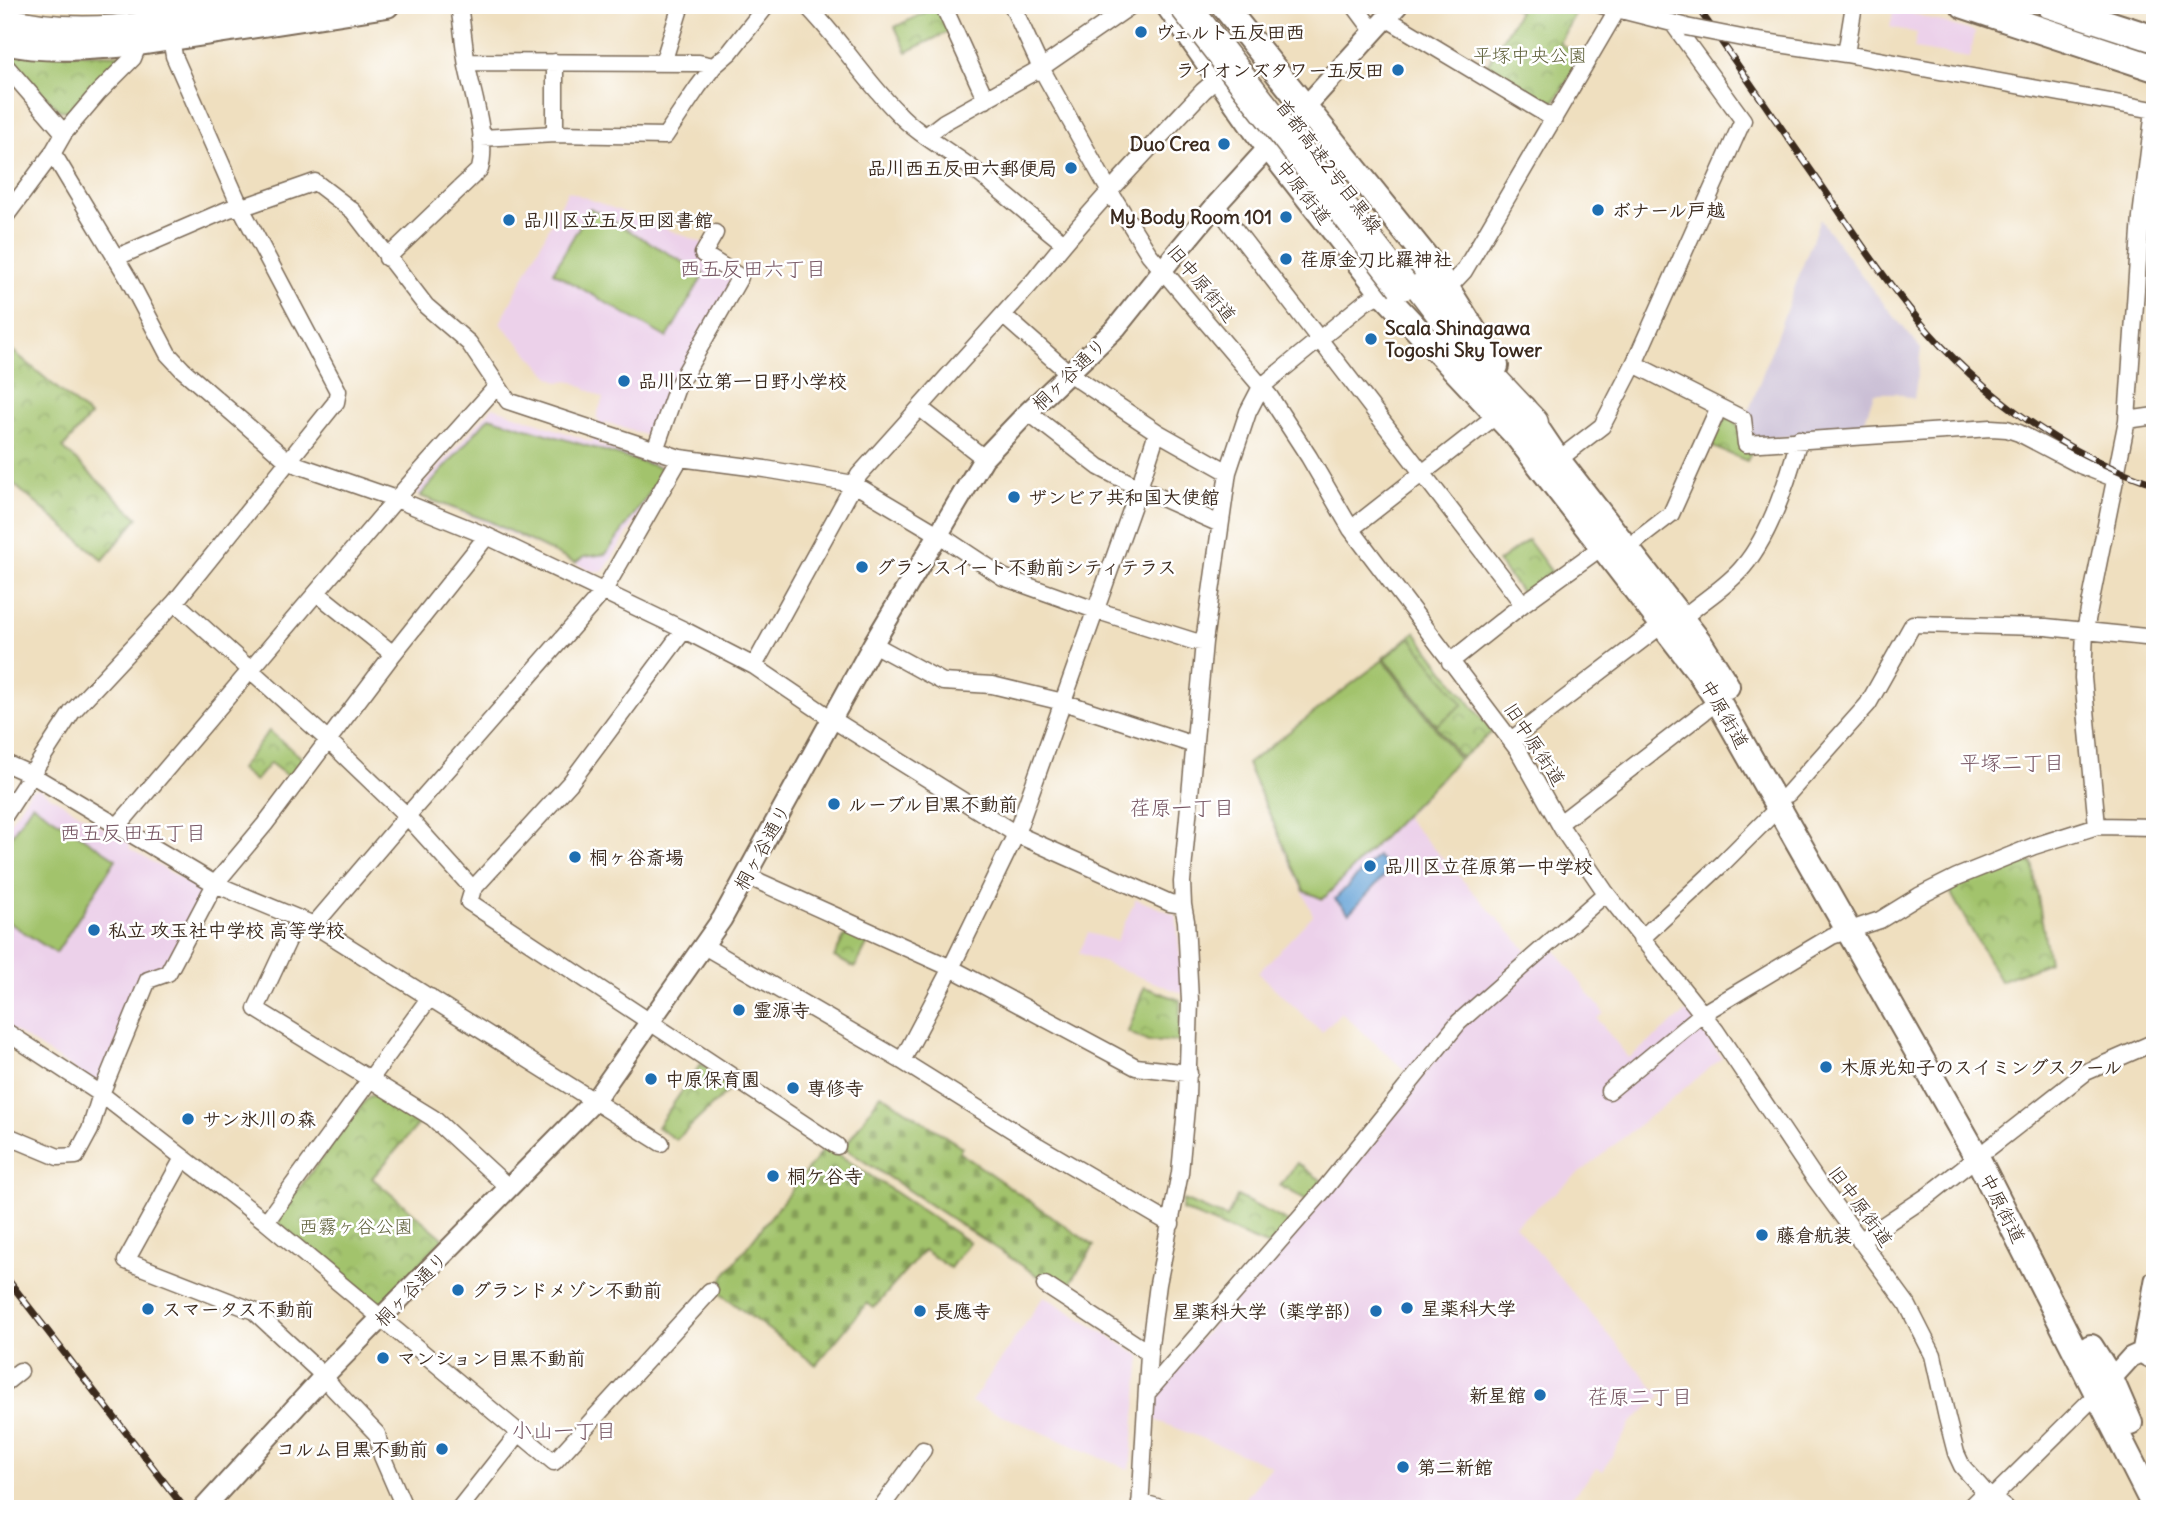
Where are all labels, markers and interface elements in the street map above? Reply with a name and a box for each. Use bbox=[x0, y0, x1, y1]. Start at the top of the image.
place label: ヴェルト五反田西 bbox=[1155, 20, 1305, 44]
marker: ヴェルト五反田西 bbox=[1133, 24, 1149, 40]
park label: 平塚中央公園 bbox=[1473, 43, 1587, 67]
place label: ライオンズタワー五反田 bbox=[1176, 58, 1384, 82]
marker: ライオンズタワー五反田 bbox=[1390, 62, 1406, 78]
street label: 首都高速2号目黒線 bbox=[1271, 94, 1387, 238]
place label: Duo Crea bbox=[1130, 132, 1210, 156]
marker: Duo Crea bbox=[1216, 136, 1232, 152]
street label: 中原街道 bbox=[1271, 155, 1337, 229]
place label: 品川西五反田六郵便局 bbox=[867, 156, 1057, 180]
marker: 品川西五反田六郵便局 bbox=[1063, 160, 1079, 176]
place label: ボナール戸越 bbox=[1612, 198, 1725, 222]
marker: ボナール戸越 bbox=[1590, 202, 1606, 218]
place label: My Body Room 101 bbox=[1110, 205, 1272, 229]
place label: 品川区立五反田図書館 bbox=[523, 208, 713, 232]
marker: My Body Room 101 bbox=[1278, 209, 1294, 225]
marker: 品川区立五反田図書館 bbox=[501, 212, 517, 228]
street label: 旧中原街道 bbox=[1162, 239, 1242, 327]
place label: 荏原金刀比羅神社 bbox=[1300, 247, 1452, 271]
marker: 荏原金刀比羅神社 bbox=[1278, 251, 1294, 267]
district label: 西五反田六丁目 bbox=[680, 255, 827, 282]
place label: Scala Shinagawa Togoshi Sky Tower bbox=[1385, 316, 1542, 362]
marker: Scala Shinagawa Togoshi Sky Tower bbox=[1363, 331, 1379, 347]
street label: 桐ヶ谷通り bbox=[1026, 332, 1112, 416]
place label: 品川区立第一日野小学校 bbox=[638, 369, 847, 393]
marker: 品川区立第一日野小学校 bbox=[616, 373, 632, 389]
place label: ザンビア共和国大使館 bbox=[1028, 485, 1220, 509]
marker: ザンビア共和国大使館 bbox=[1006, 489, 1022, 505]
place label: グランスイート不動前シティテラス bbox=[876, 555, 1177, 579]
marker: グランスイート不動前シティテラス bbox=[854, 559, 870, 575]
street label: 中原街道 bbox=[1696, 675, 1754, 753]
street label: 旧中原街道 bbox=[1499, 698, 1571, 790]
district label: 平塚二丁目 bbox=[1960, 749, 2065, 776]
place label: ルーブル目黒不動前 bbox=[848, 792, 1018, 816]
district label: 荏原一丁目 bbox=[1130, 794, 1235, 821]
marker: ルーブル目黒不動前 bbox=[826, 796, 842, 812]
street label: 桐ヶ谷通り bbox=[728, 800, 796, 894]
district label: 西五反田五丁目 bbox=[60, 819, 207, 846]
place label: 桐ヶ谷斎場 bbox=[589, 845, 684, 869]
marker: 桐ヶ谷斎場 bbox=[567, 849, 583, 865]
place label: 品川区立荏原第一中学校 bbox=[1384, 854, 1593, 878]
marker: 品川区立荏原第一中学校 bbox=[1362, 858, 1378, 874]
place label: 私立 攻玉社中学校 高等学校 bbox=[108, 918, 345, 942]
marker: 私立 攻玉社中学校 高等学校 bbox=[86, 922, 102, 938]
place label: 霊源寺 bbox=[753, 998, 810, 1022]
marker: 霊源寺 bbox=[731, 1002, 747, 1018]
place label: 木原光知子のスイミングスクール bbox=[1840, 1055, 2123, 1079]
marker: 木原光知子のスイミングスクール bbox=[1818, 1059, 1834, 1075]
place label: 中原保育園 bbox=[665, 1067, 760, 1091]
marker: 中原保育園 bbox=[643, 1071, 659, 1087]
place label: 専修寺 bbox=[807, 1076, 864, 1100]
marker: 専修寺 bbox=[785, 1080, 801, 1096]
place label: サン氷川の森 bbox=[202, 1107, 316, 1131]
marker: サン氷川の森 bbox=[180, 1111, 196, 1127]
street label: 旧中原街道 bbox=[1823, 1161, 1899, 1251]
place label: 桐ケ谷寺 bbox=[787, 1164, 863, 1188]
marker: 桐ケ谷寺 bbox=[765, 1168, 781, 1184]
street label: 中原街道 bbox=[1975, 1169, 2031, 1247]
park label: 西霧ヶ谷公園 bbox=[299, 1214, 413, 1238]
place label: 藤倉航装 bbox=[1776, 1223, 1852, 1247]
marker: 藤倉航装 bbox=[1754, 1227, 1770, 1243]
street label: 桐ヶ谷通り bbox=[369, 1246, 453, 1332]
place label: グランドメゾン不動前 bbox=[472, 1278, 662, 1302]
marker: グランドメゾン不動前 bbox=[450, 1282, 466, 1298]
place label: 星薬科大学 bbox=[1421, 1296, 1516, 1320]
place label: スマータス不動前 bbox=[162, 1297, 314, 1321]
place label: 長應寺 bbox=[934, 1299, 991, 1323]
place label: 星薬科大学（薬学部） bbox=[1172, 1299, 1362, 1323]
marker: 星薬科大学 bbox=[1399, 1300, 1415, 1316]
marker: スマータス不動前 bbox=[140, 1301, 156, 1317]
marker: 長應寺 bbox=[912, 1303, 928, 1319]
marker: 星薬科大学（薬学部） bbox=[1368, 1303, 1384, 1319]
place label: マンション目黒不動前 bbox=[397, 1346, 585, 1370]
marker: マンション目黒不動前 bbox=[375, 1350, 391, 1366]
place label: 新星館 bbox=[1469, 1383, 1526, 1407]
district label: 荏原二丁目 bbox=[1588, 1383, 1693, 1410]
marker: 新星館 bbox=[1532, 1387, 1548, 1403]
district label: 小山一丁目 bbox=[512, 1417, 617, 1444]
place label: コルム目黒不動前 bbox=[276, 1437, 428, 1461]
marker: コルム目黒不動前 bbox=[434, 1441, 450, 1457]
place label: 第二新館 bbox=[1417, 1455, 1493, 1479]
marker: 第二新館 bbox=[1395, 1459, 1411, 1475]

